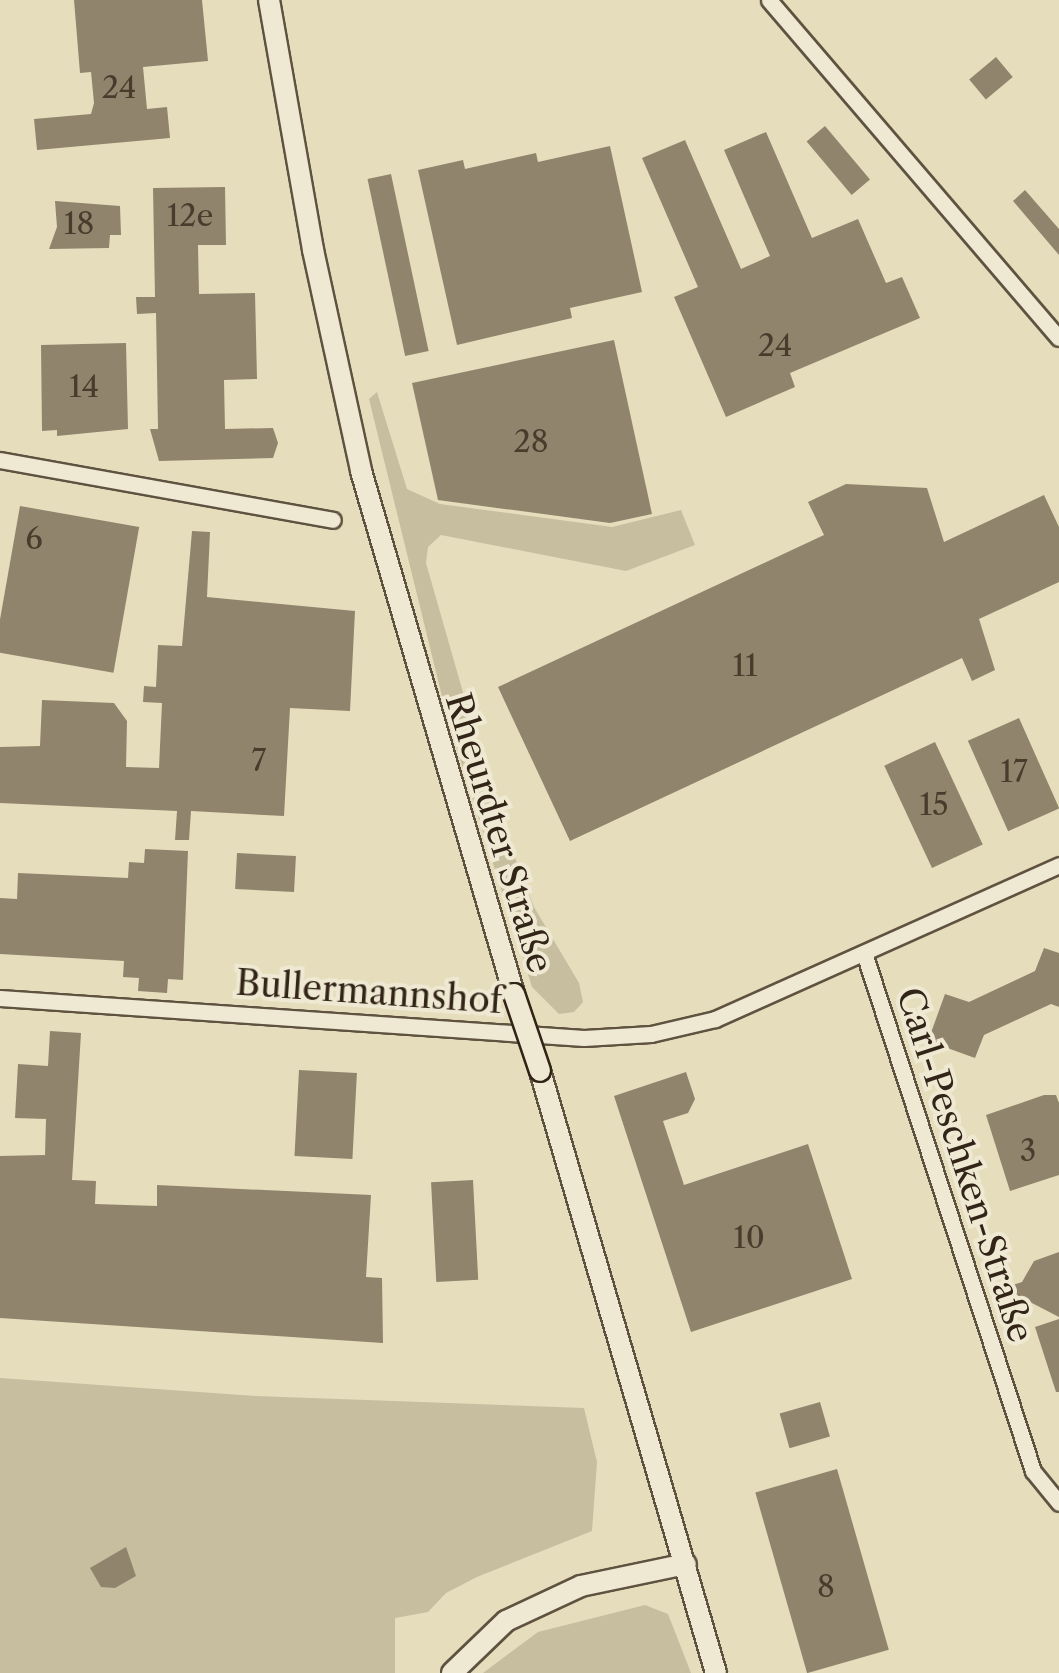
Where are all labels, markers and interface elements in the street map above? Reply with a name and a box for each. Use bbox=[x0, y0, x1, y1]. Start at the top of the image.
house number: 24 bbox=[102, 70, 136, 106]
house number: 12e bbox=[167, 198, 213, 234]
house number: 18 bbox=[64, 206, 94, 242]
house number: 24 bbox=[758, 328, 792, 364]
house number: 14 bbox=[69, 369, 99, 405]
house number: 28 bbox=[513, 424, 549, 460]
house number: 6 bbox=[25, 521, 43, 557]
house number: 11 bbox=[732, 648, 758, 684]
street label: Rheurdter Straße bbox=[436, 688, 562, 978]
house number: 7 bbox=[252, 743, 266, 779]
house number: 17 bbox=[1000, 754, 1028, 790]
house number: 15 bbox=[920, 787, 948, 823]
street label: Bullermannshof bbox=[234, 962, 504, 1022]
street label: Carl-Peschken-Straße bbox=[888, 982, 1042, 1348]
house number: 3 bbox=[1020, 1133, 1036, 1169]
house number: 10 bbox=[733, 1220, 765, 1256]
house number: 8 bbox=[817, 1569, 835, 1605]

